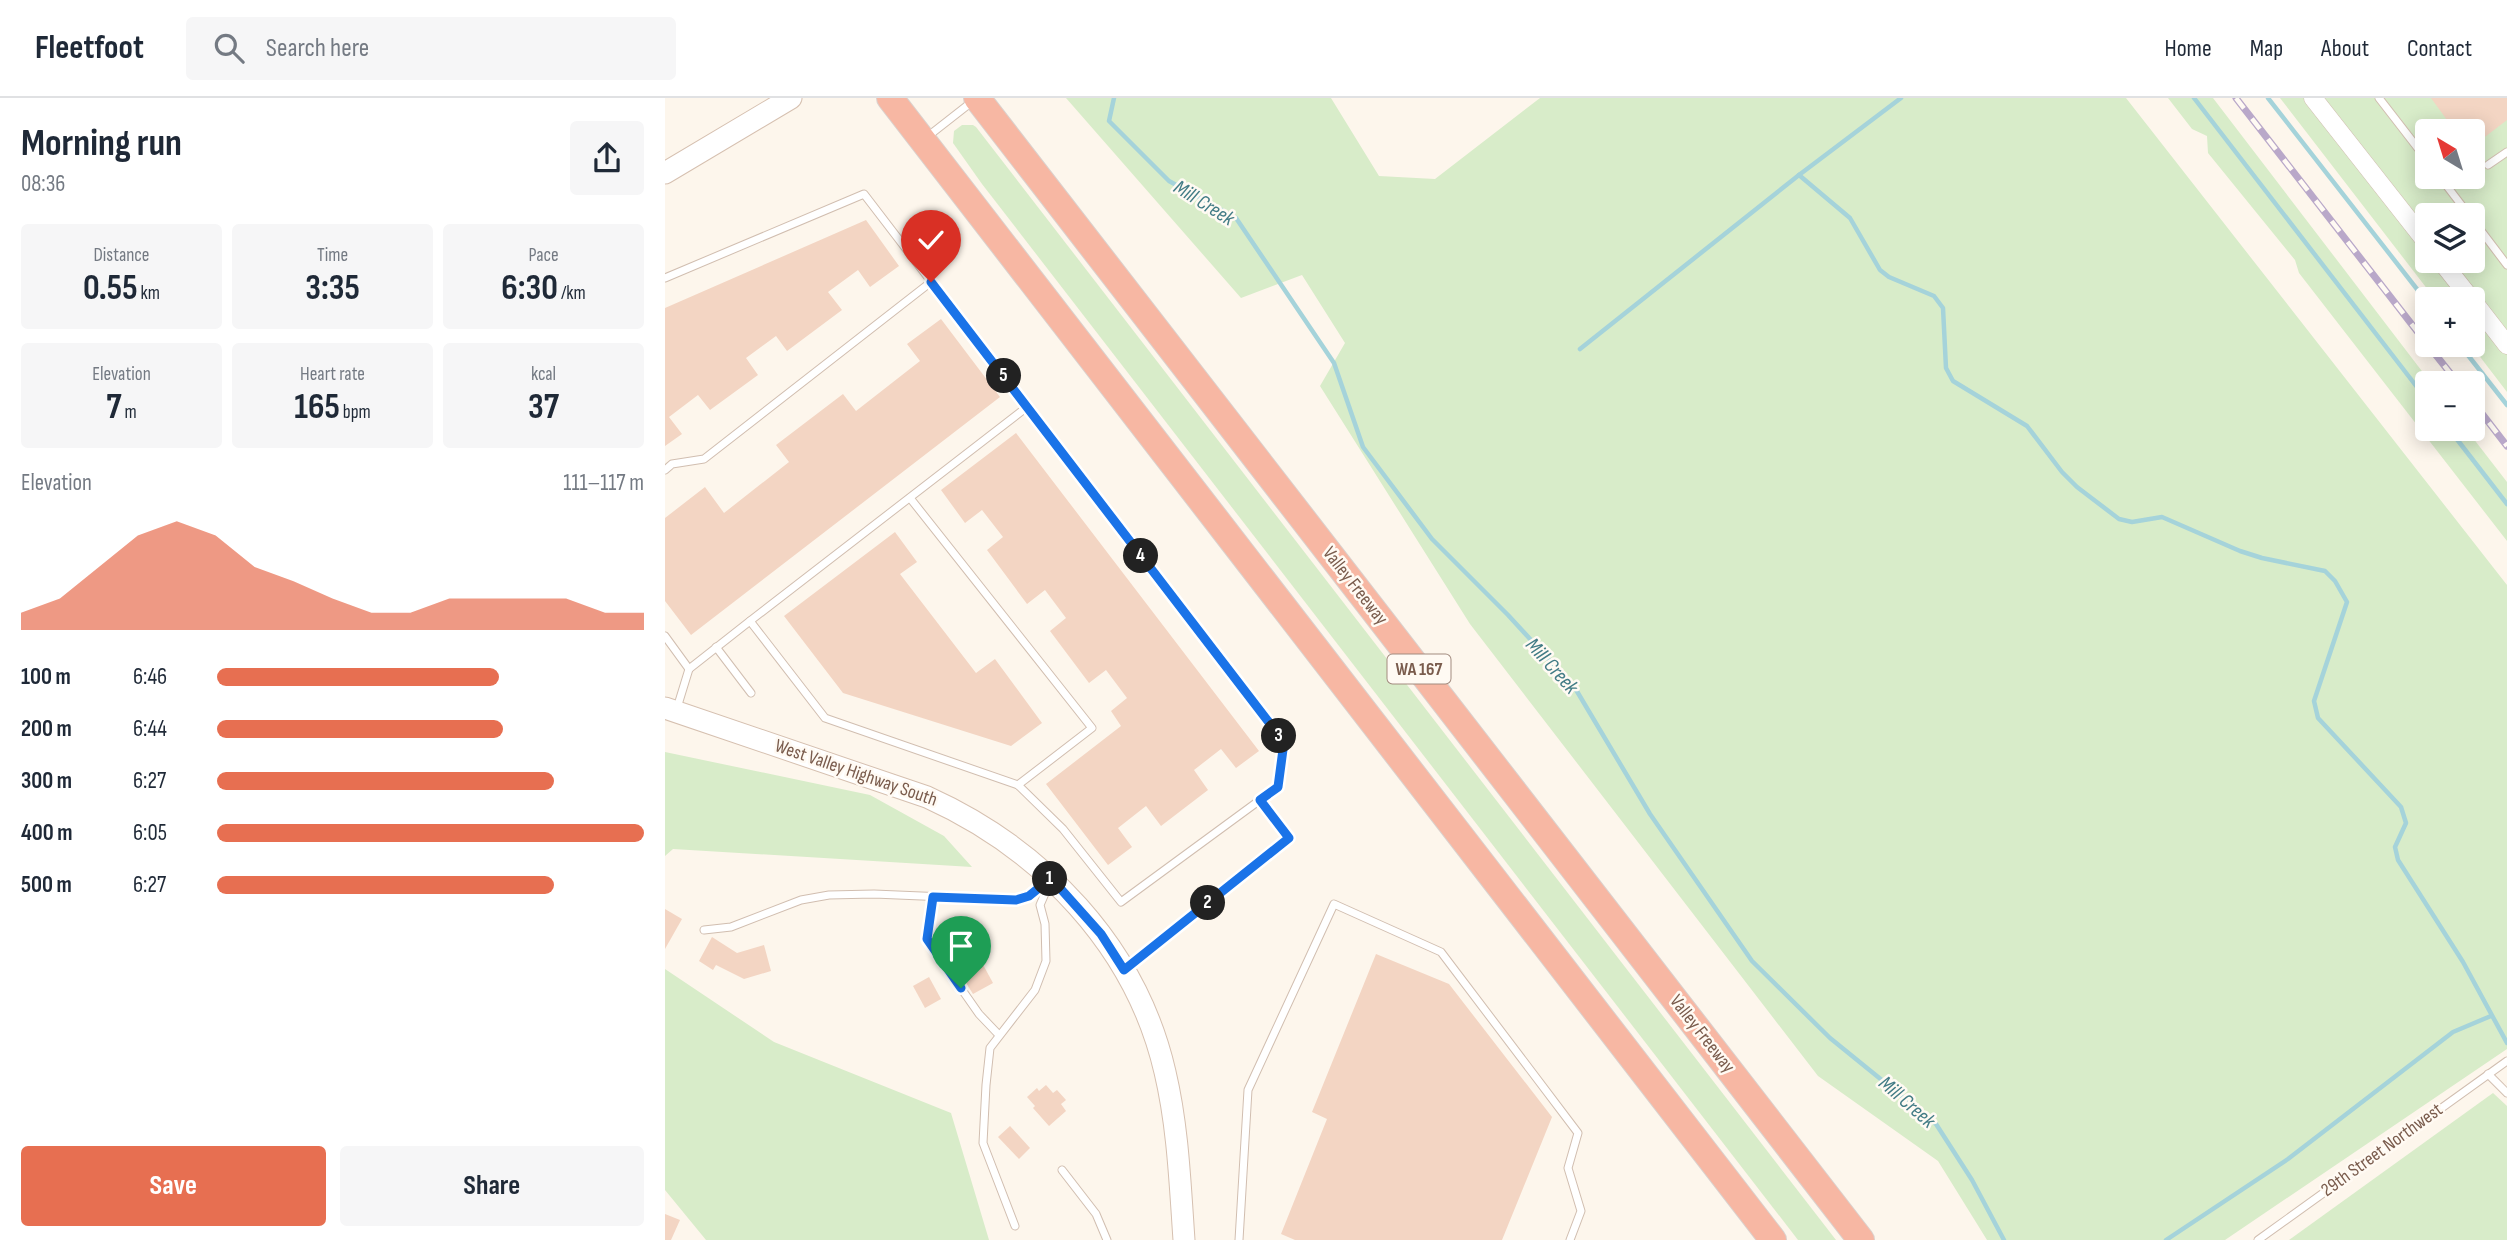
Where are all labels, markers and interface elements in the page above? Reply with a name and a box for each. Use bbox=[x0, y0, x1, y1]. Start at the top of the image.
search box bbox=[186, 17, 676, 80]
text: Fleetfoot bbox=[35, 28, 144, 68]
icon: search bbox=[210, 29, 248, 67]
text: Search here bbox=[266, 33, 369, 64]
text: Home bbox=[2164, 34, 2212, 63]
text: Map bbox=[2250, 34, 2283, 63]
text: About bbox=[2321, 34, 2369, 63]
text: Contact bbox=[2407, 34, 2472, 63]
north arrow bbox=[2415, 119, 2485, 189]
map controls bbox=[2415, 119, 2485, 441]
text: Morning run bbox=[21, 121, 182, 166]
button: share bbox=[570, 121, 644, 195]
text: 08:36 bbox=[21, 170, 65, 198]
water label: Mill Creek bbox=[1169, 175, 1240, 232]
button: layers bbox=[2415, 203, 2485, 273]
pin bbox=[901, 210, 961, 282]
icon: check bbox=[912, 221, 950, 259]
text: Distance bbox=[93, 244, 150, 267]
text: Time bbox=[317, 244, 348, 267]
text: Pace bbox=[528, 244, 559, 267]
text: 0.55 bbox=[83, 267, 138, 310]
text: 3:35 bbox=[305, 267, 360, 310]
text: 6:30 bbox=[501, 267, 558, 310]
text: km bbox=[138, 282, 160, 305]
text: /km bbox=[558, 282, 586, 305]
button: + bbox=[2415, 287, 2485, 357]
pin: 5 bbox=[987, 358, 1021, 394]
text: Elevation bbox=[92, 363, 151, 386]
text: Heart rate bbox=[300, 363, 365, 386]
text: kcal bbox=[531, 363, 556, 386]
text: 5 bbox=[999, 364, 1008, 387]
button: − bbox=[2415, 371, 2485, 441]
text: 7 bbox=[106, 386, 122, 429]
text: 165 bbox=[294, 386, 340, 429]
text: 37 bbox=[528, 386, 559, 429]
text: m bbox=[122, 401, 137, 424]
text: bpm bbox=[340, 401, 371, 424]
text: Elevation bbox=[21, 469, 92, 497]
text: 111–117 m bbox=[563, 469, 644, 497]
pin: 4 bbox=[1123, 538, 1159, 574]
street label: Valley Freeway bbox=[1317, 542, 1393, 630]
text: 4 bbox=[1136, 544, 1145, 567]
water label: Mill Creek bbox=[1520, 633, 1584, 700]
road number: WA 167 bbox=[1387, 654, 1451, 684]
text: 100 m bbox=[21, 663, 71, 691]
text: 6:46 bbox=[133, 663, 167, 691]
text: 200 m bbox=[21, 715, 72, 743]
text: 6:44 bbox=[133, 715, 167, 743]
pin: 3 bbox=[1261, 718, 1297, 754]
text: 3 bbox=[1274, 724, 1283, 747]
street label: West Valley Highway South bbox=[772, 734, 940, 812]
text: 300 m bbox=[21, 767, 72, 795]
text: 6:27 bbox=[133, 767, 166, 795]
text: 400 m bbox=[21, 819, 72, 847]
text: 6:05 bbox=[133, 819, 167, 847]
pin: 1 bbox=[1033, 862, 1067, 896]
text: 1 bbox=[1046, 867, 1053, 890]
text: 500 m bbox=[21, 871, 72, 899]
text: 6:27 bbox=[133, 871, 166, 899]
pin: 2 bbox=[1191, 886, 1225, 920]
text: 2 bbox=[1203, 891, 1212, 914]
pin bbox=[931, 916, 991, 988]
icon: arrive bbox=[942, 927, 980, 965]
street label: Valley Freeway bbox=[1664, 990, 1740, 1078]
water label: Mill Creek bbox=[1874, 1071, 1941, 1134]
street label: 29th Street Northwest bbox=[2317, 1098, 2447, 1202]
button: Save bbox=[21, 1146, 326, 1226]
button: Share bbox=[340, 1146, 644, 1226]

